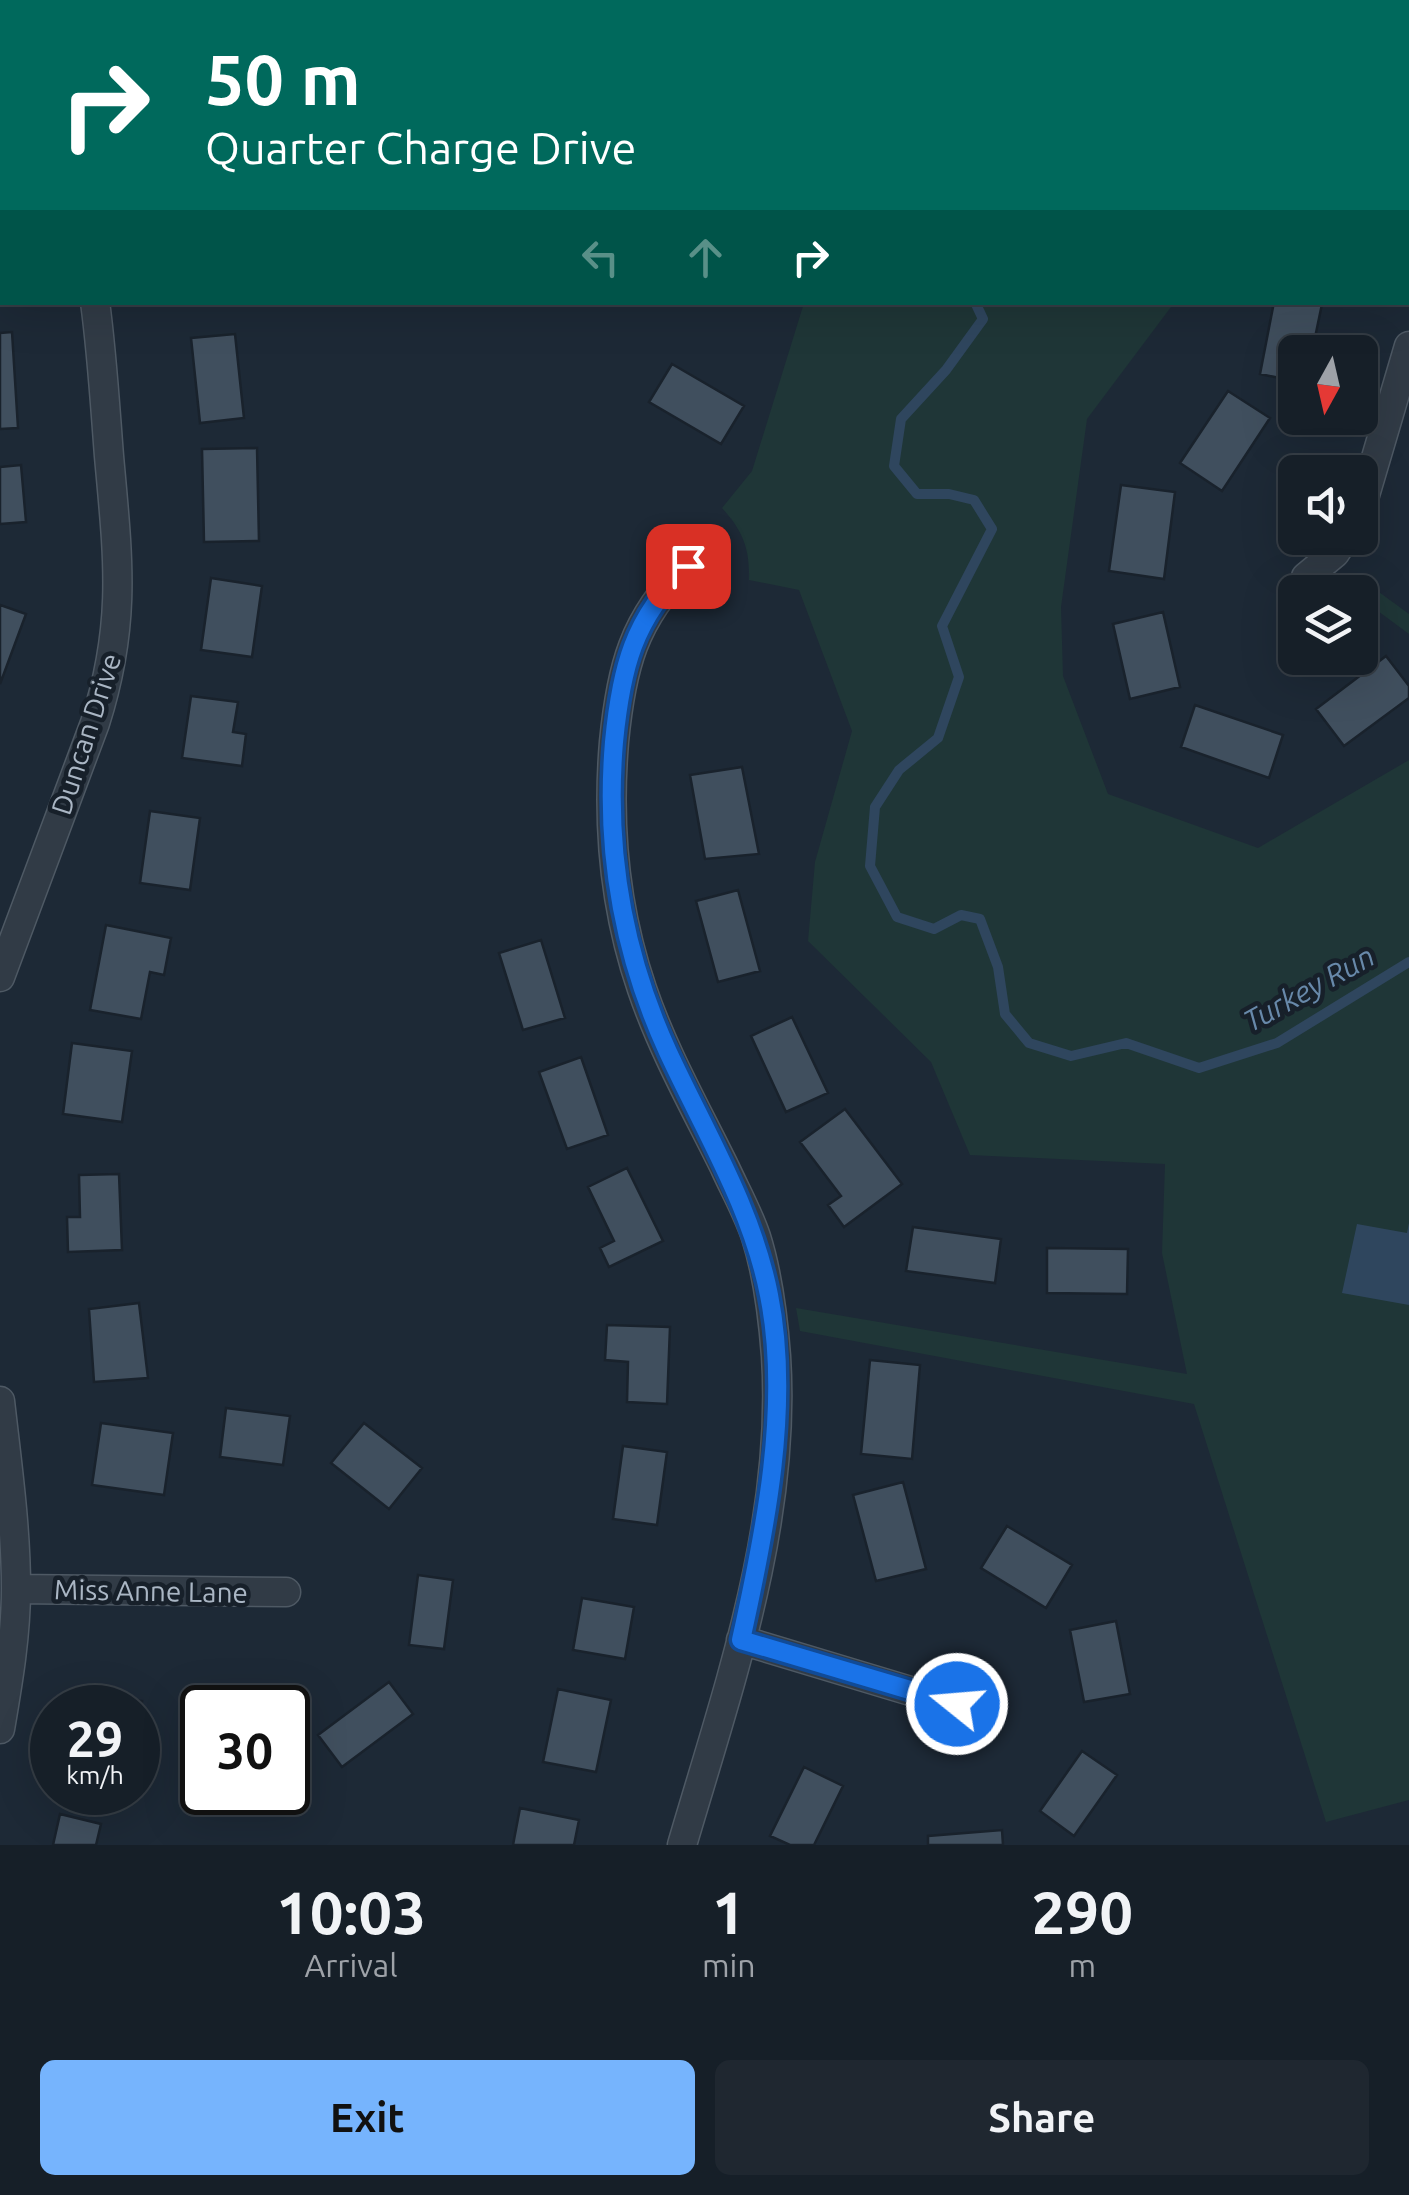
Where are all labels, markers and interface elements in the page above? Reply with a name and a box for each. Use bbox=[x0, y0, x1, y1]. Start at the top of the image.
icon: right bbox=[40, 40, 170, 170]
text: 50 m bbox=[205, 40, 361, 118]
text: Quarter Charge Drive bbox=[205, 122, 636, 173]
icon: left bbox=[573, 230, 628, 285]
icon: ahead bbox=[678, 230, 733, 285]
icon: right bbox=[783, 230, 838, 285]
north arrow bbox=[1278, 335, 1378, 435]
map controls bbox=[1278, 335, 1378, 675]
button: sound bbox=[1278, 455, 1378, 555]
pin bbox=[646, 524, 731, 609]
icon: arrive bbox=[661, 539, 716, 594]
button: layers bbox=[1278, 575, 1378, 675]
street label: Duncan Drive bbox=[45, 649, 126, 818]
water label: Turkey Run bbox=[1237, 938, 1380, 1038]
street label: Miss Anne Lane bbox=[54, 1573, 248, 1608]
position arrow bbox=[905, 1652, 1009, 1756]
speed limit sign: 30 bbox=[180, 1685, 310, 1815]
text: 29 bbox=[67, 1710, 123, 1766]
text: km/h bbox=[66, 1761, 124, 1789]
text: 10:03 bbox=[276, 1878, 426, 1945]
text: 1 bbox=[712, 1878, 746, 1945]
text: 290 bbox=[1032, 1878, 1133, 1945]
text: Arrival bbox=[304, 1947, 398, 1983]
text: min bbox=[702, 1947, 756, 1983]
text: m bbox=[1068, 1947, 1096, 1983]
button: Exit bbox=[40, 2060, 695, 2175]
button: Share bbox=[715, 2060, 1369, 2175]

